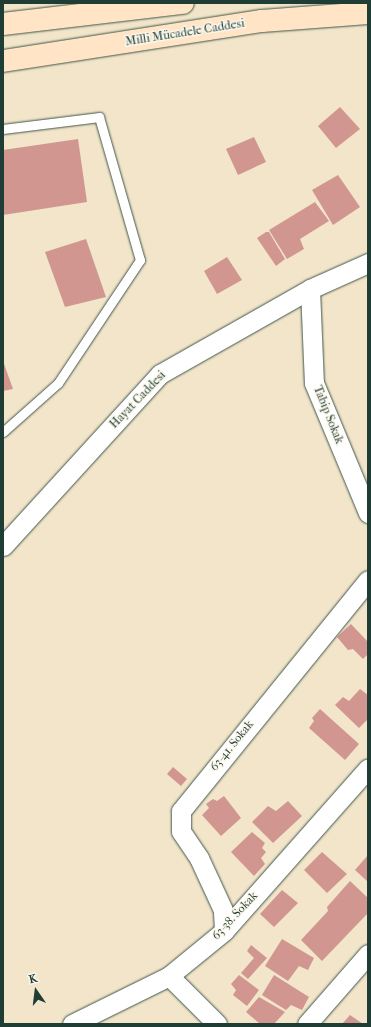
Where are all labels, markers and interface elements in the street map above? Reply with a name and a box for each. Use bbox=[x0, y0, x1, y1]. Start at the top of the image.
street label: Milli Mücadele Caddesi bbox=[124, 16, 246, 50]
street label: Hayat Caddesi bbox=[107, 368, 169, 432]
street label: Tabip Sokak bbox=[310, 384, 346, 446]
street label: 63-41. Sokak bbox=[207, 718, 257, 774]
street label: 63-38. Sokak bbox=[209, 889, 261, 943]
north arrow bbox=[16, 971, 56, 1011]
text: K bbox=[28, 972, 38, 986]

